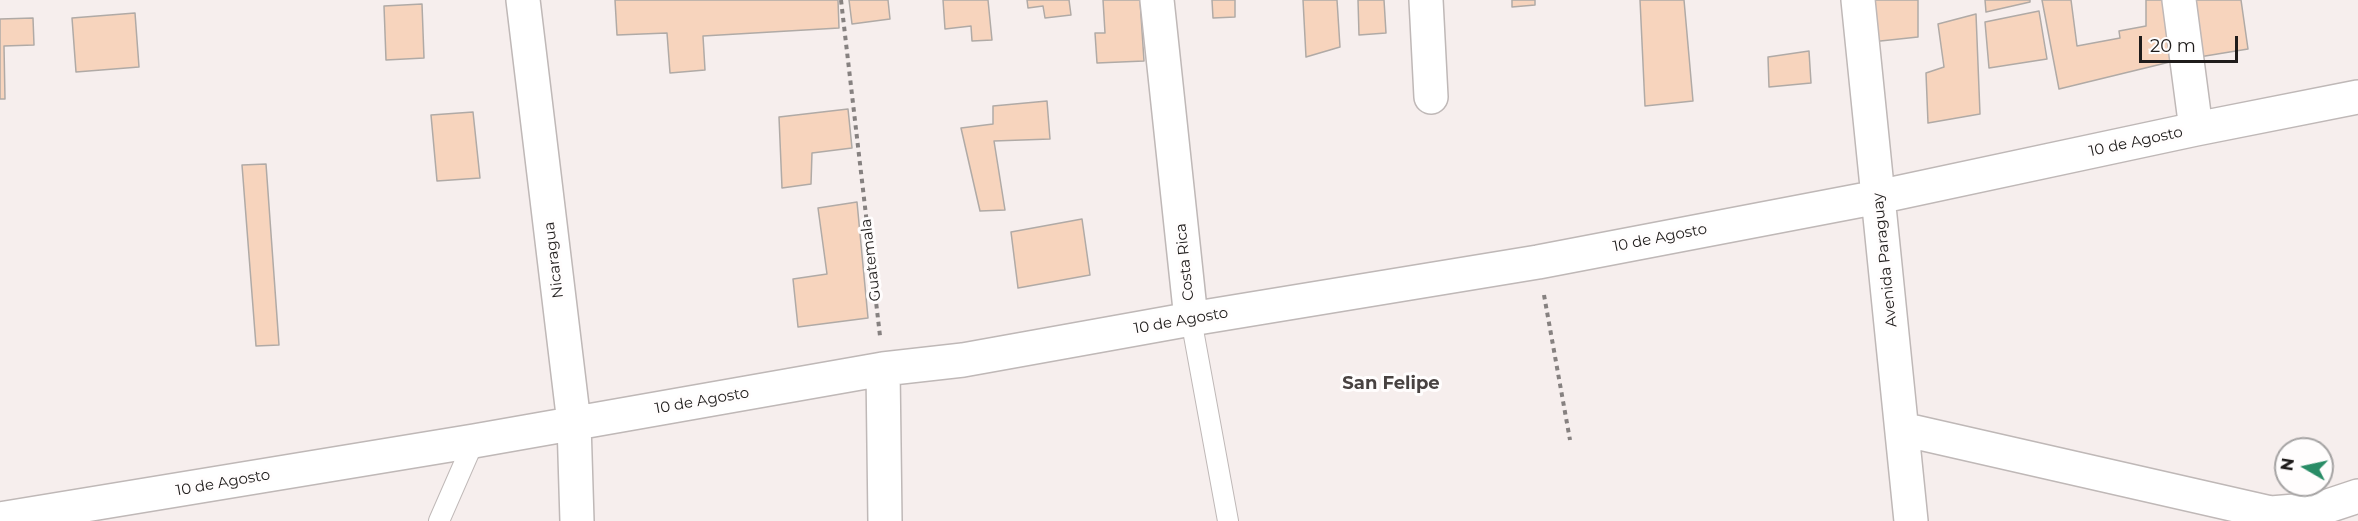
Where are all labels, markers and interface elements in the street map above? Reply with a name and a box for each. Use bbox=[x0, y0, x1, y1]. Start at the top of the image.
scale bar bbox=[2142, 24, 2241, 62]
text: 20 m bbox=[2150, 35, 2196, 57]
street label: 10 de Agosto bbox=[2088, 123, 2184, 161]
street label: Avenida Paraguay bbox=[1869, 192, 1901, 328]
street label: Guatemala bbox=[857, 218, 885, 302]
street label: 10 de Agosto bbox=[1611, 220, 1709, 256]
street label: Nicaragua bbox=[540, 221, 568, 299]
street label: Costa Rica bbox=[1172, 222, 1198, 302]
street label: 10 de Agosto bbox=[1132, 304, 1230, 338]
district label: San Felipe bbox=[1342, 373, 1440, 395]
street label: 10 de Agosto bbox=[653, 384, 751, 418]
north arrow bbox=[2274, 437, 2334, 497]
text: N bbox=[2277, 457, 2298, 472]
street label: 10 de Agosto bbox=[174, 466, 272, 500]

